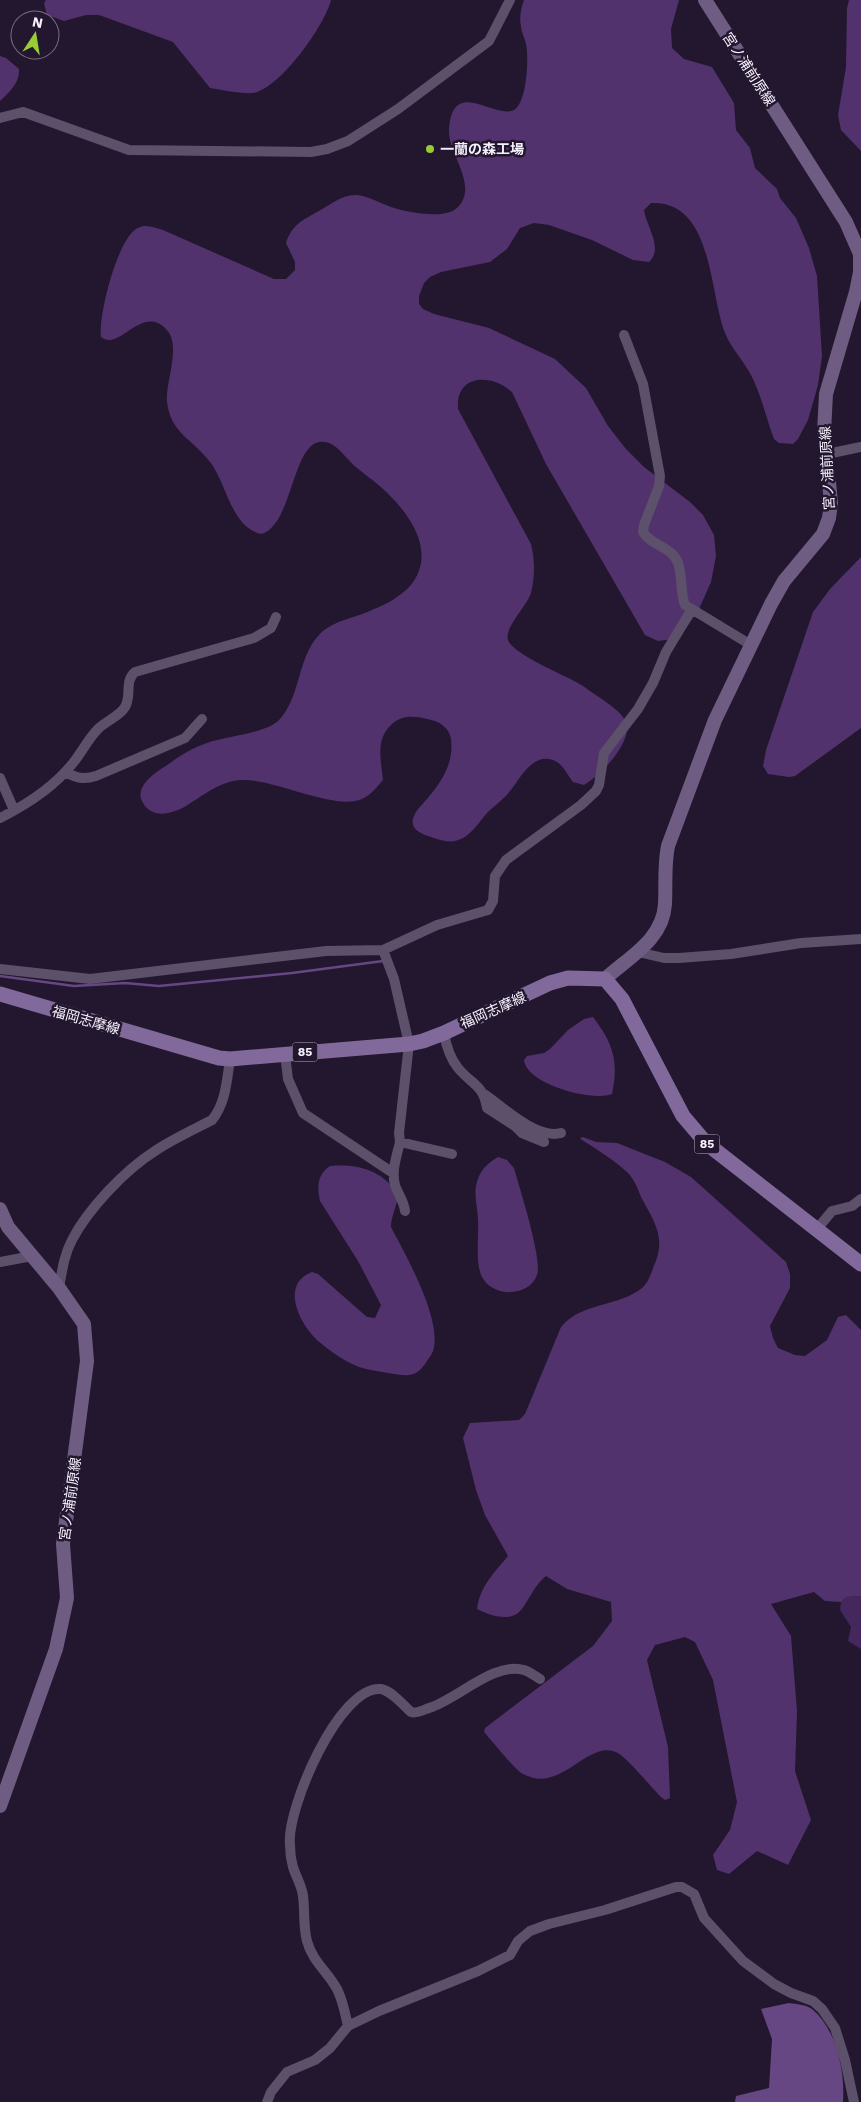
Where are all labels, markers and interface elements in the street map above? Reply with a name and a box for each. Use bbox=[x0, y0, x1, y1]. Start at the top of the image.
north arrow bbox=[10, 10, 60, 60]
text: N bbox=[31, 13, 44, 31]
street label: 宮ノ浦前原線 bbox=[719, 29, 779, 109]
place label: 一蘭の森工場 bbox=[440, 141, 524, 157]
marker: 一蘭の森工場 bbox=[424, 143, 436, 155]
street label: 宮ノ浦前原線 bbox=[817, 426, 837, 510]
street label: 福岡志摩線 bbox=[458, 988, 528, 1032]
street label: 福岡志摩線 bbox=[50, 1003, 122, 1037]
road number: 85 bbox=[292, 1042, 318, 1062]
road number: 85 bbox=[694, 1134, 720, 1154]
street label: 宮ノ浦前原線 bbox=[56, 1456, 84, 1542]

